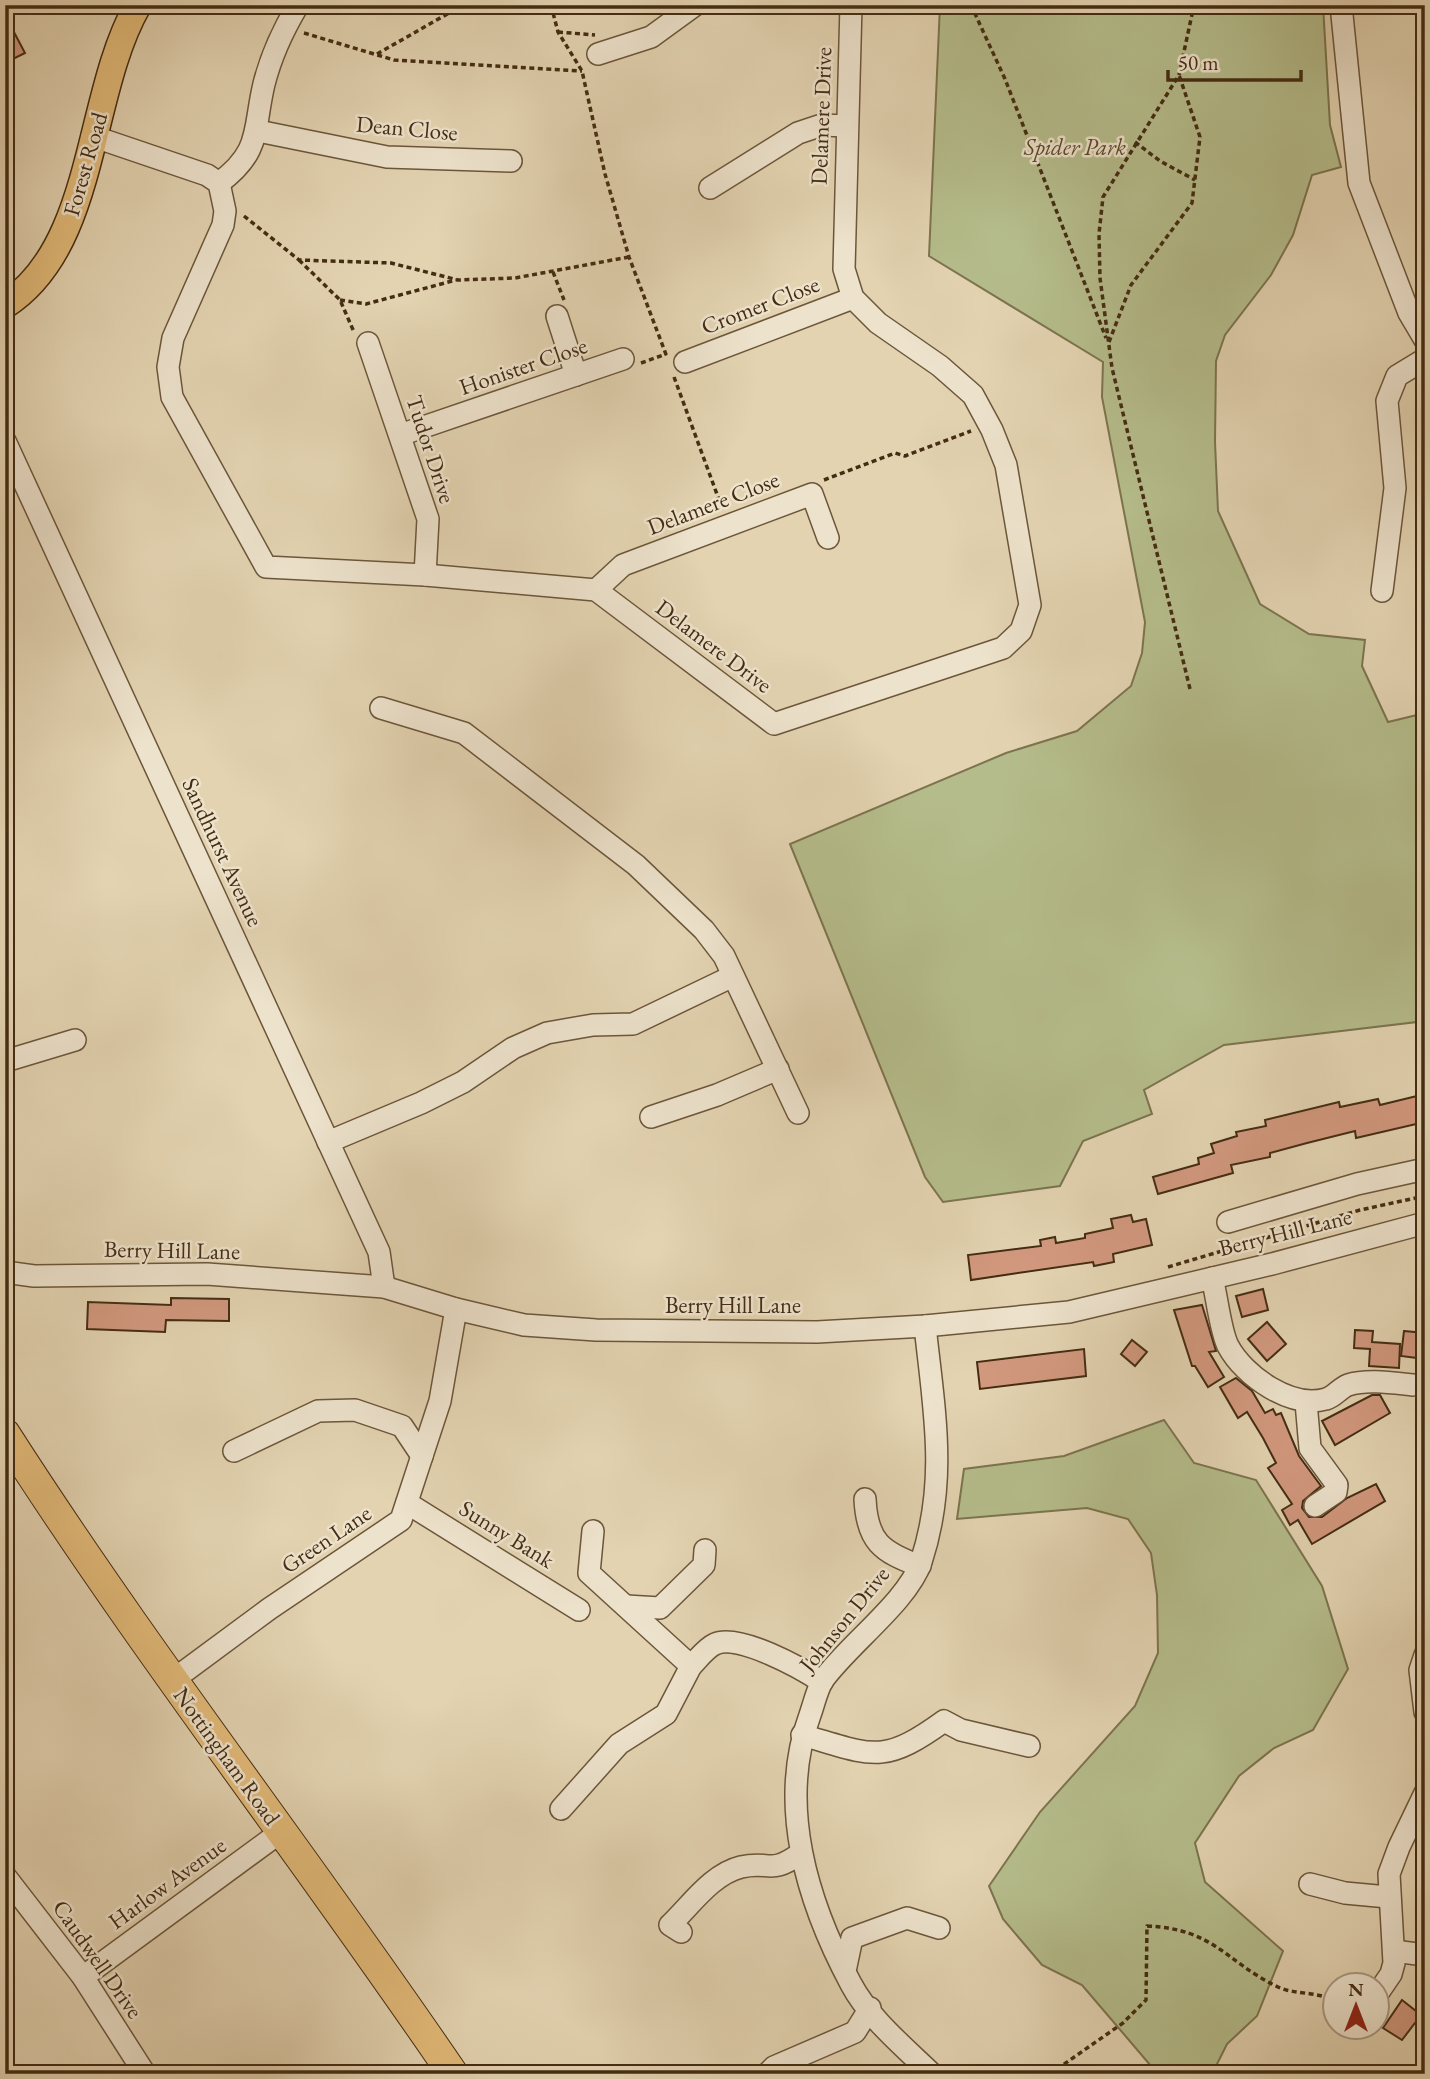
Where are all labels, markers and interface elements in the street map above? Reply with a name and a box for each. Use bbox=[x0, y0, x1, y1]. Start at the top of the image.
scale bar bbox=[1168, 38, 1300, 82]
street label: Delamere Drive bbox=[804, 46, 838, 186]
text: 50 m bbox=[1178, 49, 1219, 76]
street label: Forest Road bbox=[56, 108, 114, 219]
street label: Dean Close bbox=[355, 109, 459, 147]
park label: Spider Park bbox=[1023, 132, 1127, 162]
street label: Cromer Close bbox=[697, 269, 823, 341]
street label: Honister Close bbox=[455, 330, 591, 402]
street label: Tudor Drive bbox=[399, 391, 463, 507]
street label: Delamere Close bbox=[643, 464, 783, 542]
street label: Delamere Drive bbox=[650, 592, 778, 700]
street label: Sandhurst Avenue bbox=[175, 773, 271, 931]
street label: Berry Hill Lane bbox=[1215, 1201, 1355, 1263]
street label: Berry Hill Lane bbox=[104, 1234, 240, 1266]
street label: Berry Hill Lane bbox=[665, 1290, 801, 1320]
street label: Sunny Bank bbox=[454, 1493, 561, 1576]
street label: Green Lane bbox=[275, 1498, 377, 1580]
street label: Johnson Drive bbox=[791, 1560, 896, 1680]
street label: Nottingham Road bbox=[167, 1681, 287, 1831]
street label: Harlow Avenue bbox=[102, 1830, 232, 1936]
street label: Caudwell Drive bbox=[46, 1894, 150, 2024]
north arrow bbox=[1322, 1970, 1392, 2040]
text: N bbox=[1348, 1977, 1364, 2002]

